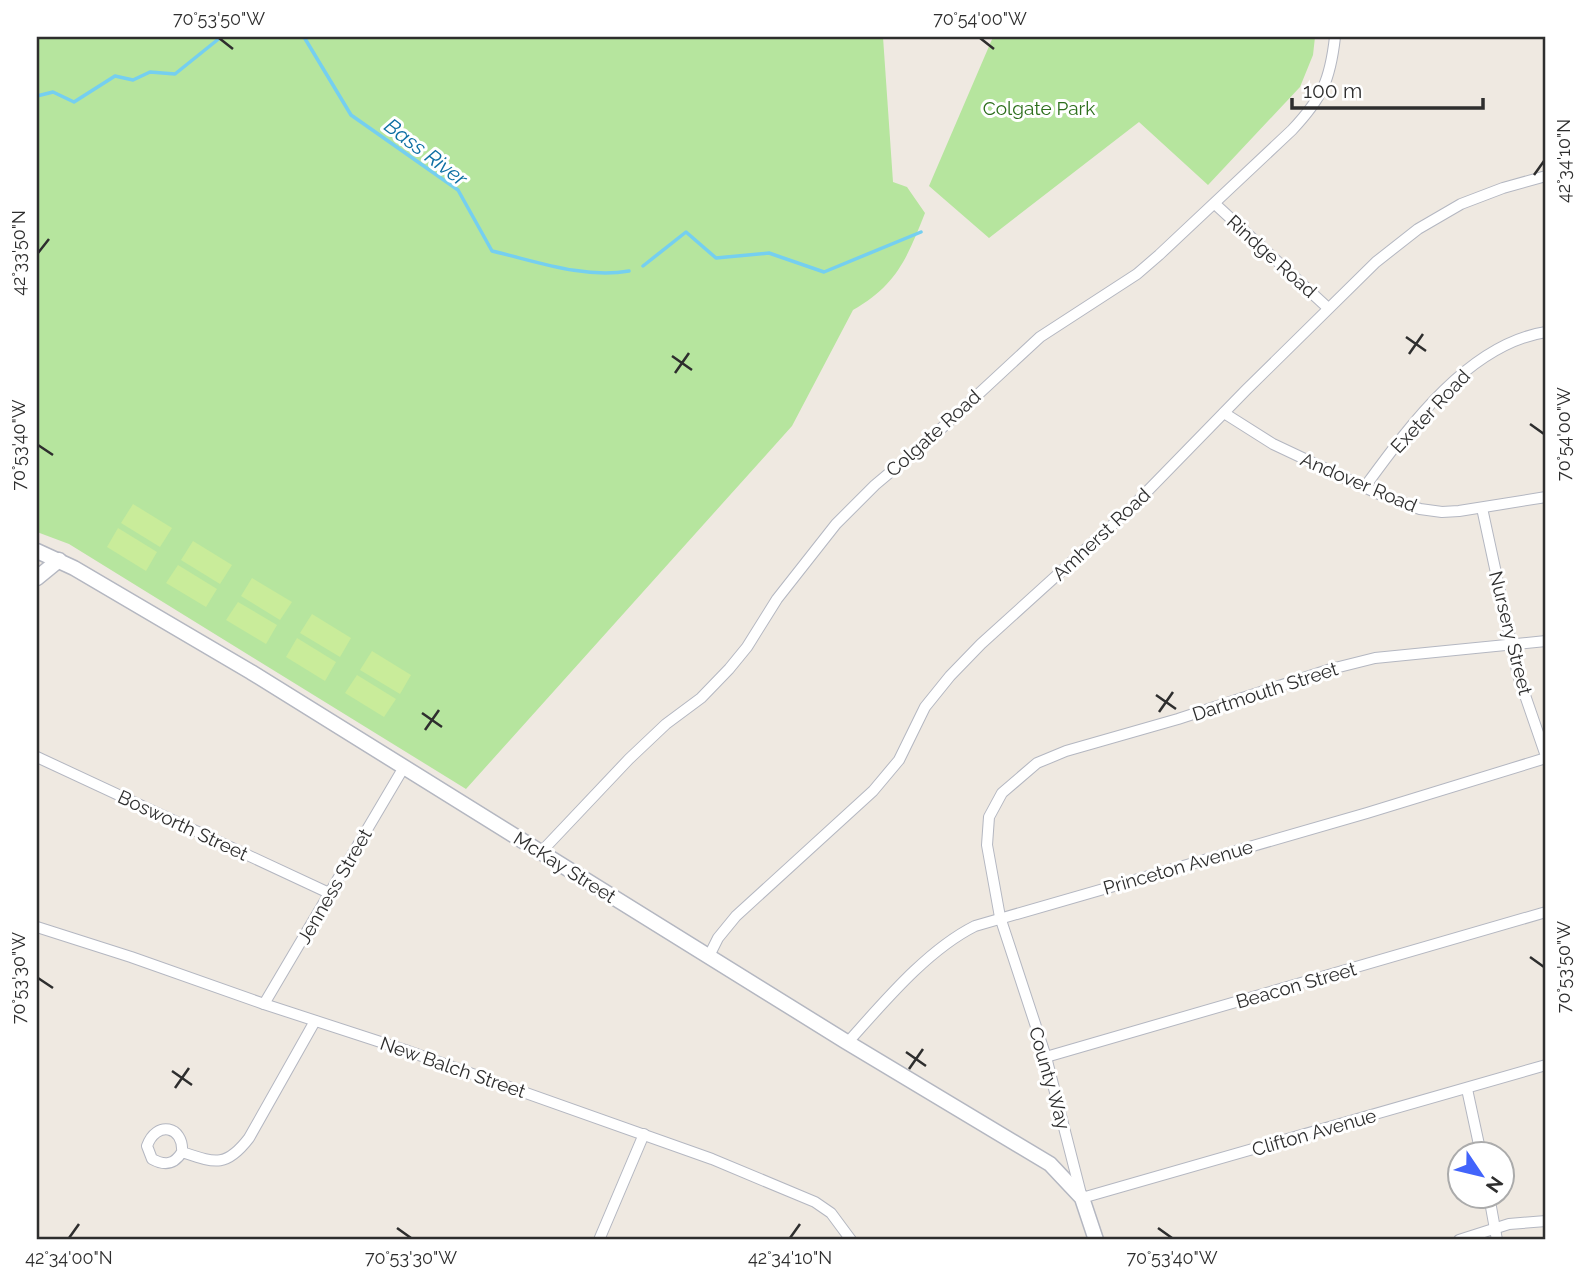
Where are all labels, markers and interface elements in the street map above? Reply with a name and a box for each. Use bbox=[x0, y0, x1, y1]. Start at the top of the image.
text: 70°53'50"W bbox=[173, 8, 265, 29]
text: 70°54'00"W bbox=[933, 8, 1027, 29]
scale bar bbox=[1292, 66, 1483, 110]
text: 100 m bbox=[1303, 78, 1362, 103]
park label: Colgate Park bbox=[983, 97, 1095, 119]
water label: Bass River bbox=[380, 113, 473, 192]
text: 42°34'10"N bbox=[1553, 119, 1574, 203]
text: 42°33'50"N bbox=[8, 210, 29, 296]
street label: Rindge Road bbox=[1223, 210, 1321, 302]
street label: Exeter Road bbox=[1386, 365, 1474, 457]
street label: Colgate Road bbox=[881, 385, 985, 481]
text: 70°54'00"W bbox=[1553, 387, 1574, 481]
text: 70°53'40"W bbox=[8, 399, 29, 491]
street label: Andover Road bbox=[1298, 448, 1420, 516]
street label: Amherst Road bbox=[1048, 483, 1154, 585]
street label: Nursery Street bbox=[1485, 569, 1537, 698]
street label: Dartmouth Street bbox=[1189, 657, 1341, 725]
street label: Bosworth Street bbox=[114, 785, 252, 865]
street label: Jenness Street bbox=[292, 824, 376, 947]
street label: McKay Street bbox=[510, 827, 621, 908]
street label: Princeton Avenue bbox=[1101, 835, 1255, 899]
text: 70°53'50"W bbox=[1553, 921, 1574, 1013]
text: 70°53'30"W bbox=[8, 932, 29, 1024]
street label: Beacon Street bbox=[1233, 957, 1359, 1013]
street label: County Way bbox=[1025, 1024, 1075, 1132]
street label: New Balch Street bbox=[377, 1032, 529, 1102]
street label: Clifton Avenue bbox=[1249, 1104, 1379, 1160]
north arrow bbox=[1446, 1140, 1516, 1210]
text: N bbox=[1482, 1173, 1508, 1197]
text: 42°34'00"N bbox=[25, 1247, 113, 1268]
text: 70°53'30"W bbox=[365, 1247, 457, 1268]
text: 42°34'10"N bbox=[748, 1247, 832, 1268]
text: 70°53'40"W bbox=[1126, 1247, 1218, 1268]

